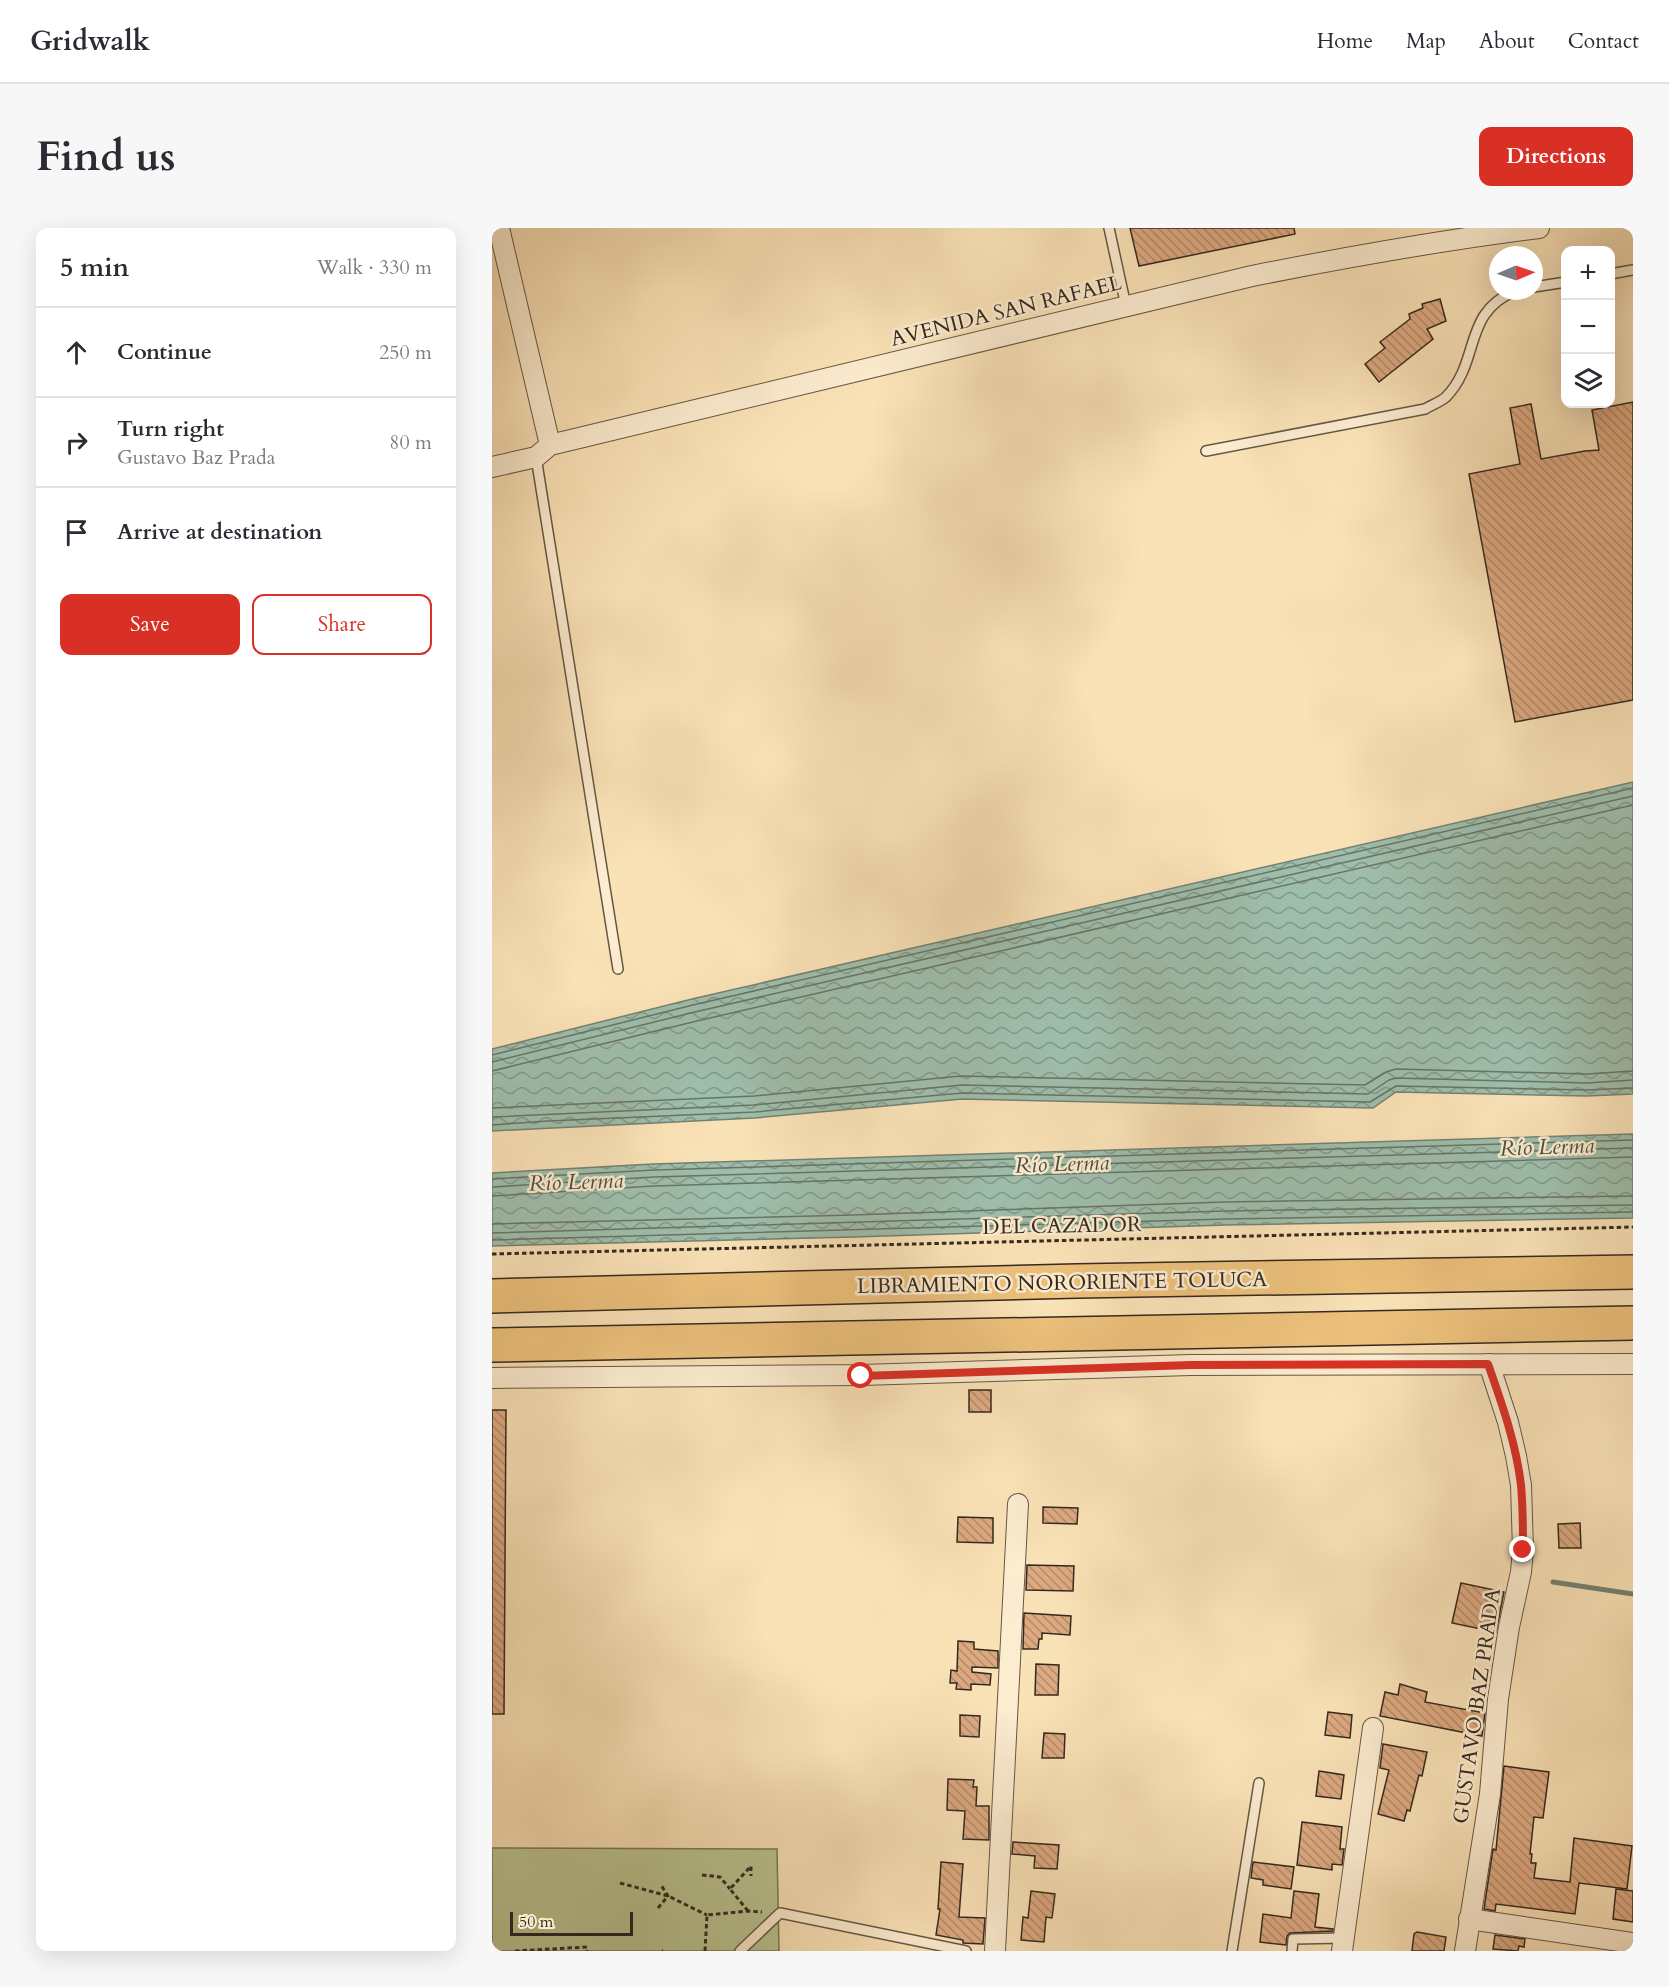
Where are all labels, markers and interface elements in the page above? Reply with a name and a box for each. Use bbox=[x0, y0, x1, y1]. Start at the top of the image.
text: Gridwalk bbox=[30, 22, 150, 60]
text: Home bbox=[1317, 27, 1373, 56]
text: Map bbox=[1406, 27, 1446, 56]
text: About bbox=[1479, 27, 1535, 56]
text: Contact bbox=[1568, 27, 1639, 56]
button: Directions bbox=[1479, 127, 1633, 186]
text: Find us bbox=[36, 128, 176, 185]
north arrow bbox=[1489, 246, 1543, 300]
map controls bbox=[1561, 246, 1615, 408]
button: + bbox=[1561, 246, 1615, 300]
text: 5 min bbox=[60, 250, 129, 285]
text: Walk · 330 m bbox=[317, 254, 432, 281]
street label: AVENIDA SAN RAFAEL bbox=[887, 268, 1125, 354]
button: − bbox=[1561, 300, 1615, 354]
icon: ahead bbox=[60, 336, 93, 369]
text: Continue bbox=[117, 337, 212, 367]
text: 250 m bbox=[379, 339, 432, 366]
button: layers bbox=[1561, 354, 1615, 408]
text: Turn right bbox=[117, 414, 224, 444]
icon: right bbox=[60, 426, 93, 459]
text: 80 m bbox=[389, 429, 432, 456]
text: Gustavo Baz Prada bbox=[117, 444, 275, 471]
icon: arrive bbox=[60, 516, 93, 549]
text: Arrive at destination bbox=[117, 517, 322, 547]
button: Save bbox=[60, 594, 240, 655]
button: Share bbox=[252, 594, 432, 655]
water label: Río Lerma bbox=[1499, 1130, 1595, 1164]
water label: Río Lerma bbox=[1014, 1147, 1110, 1181]
water label: Río Lerma bbox=[528, 1165, 624, 1199]
street label: DEL CAZADOR bbox=[982, 1210, 1142, 1242]
street label: LIBRAMIENTO NORORIENTE TOLUCA bbox=[857, 1265, 1267, 1301]
route start bbox=[847, 1362, 873, 1388]
route end bbox=[1509, 1536, 1535, 1562]
street label: GUSTAVO BAZ PRADA bbox=[1446, 1586, 1508, 1826]
scale bar bbox=[510, 1909, 633, 1936]
text: 50 m bbox=[519, 1911, 553, 1933]

